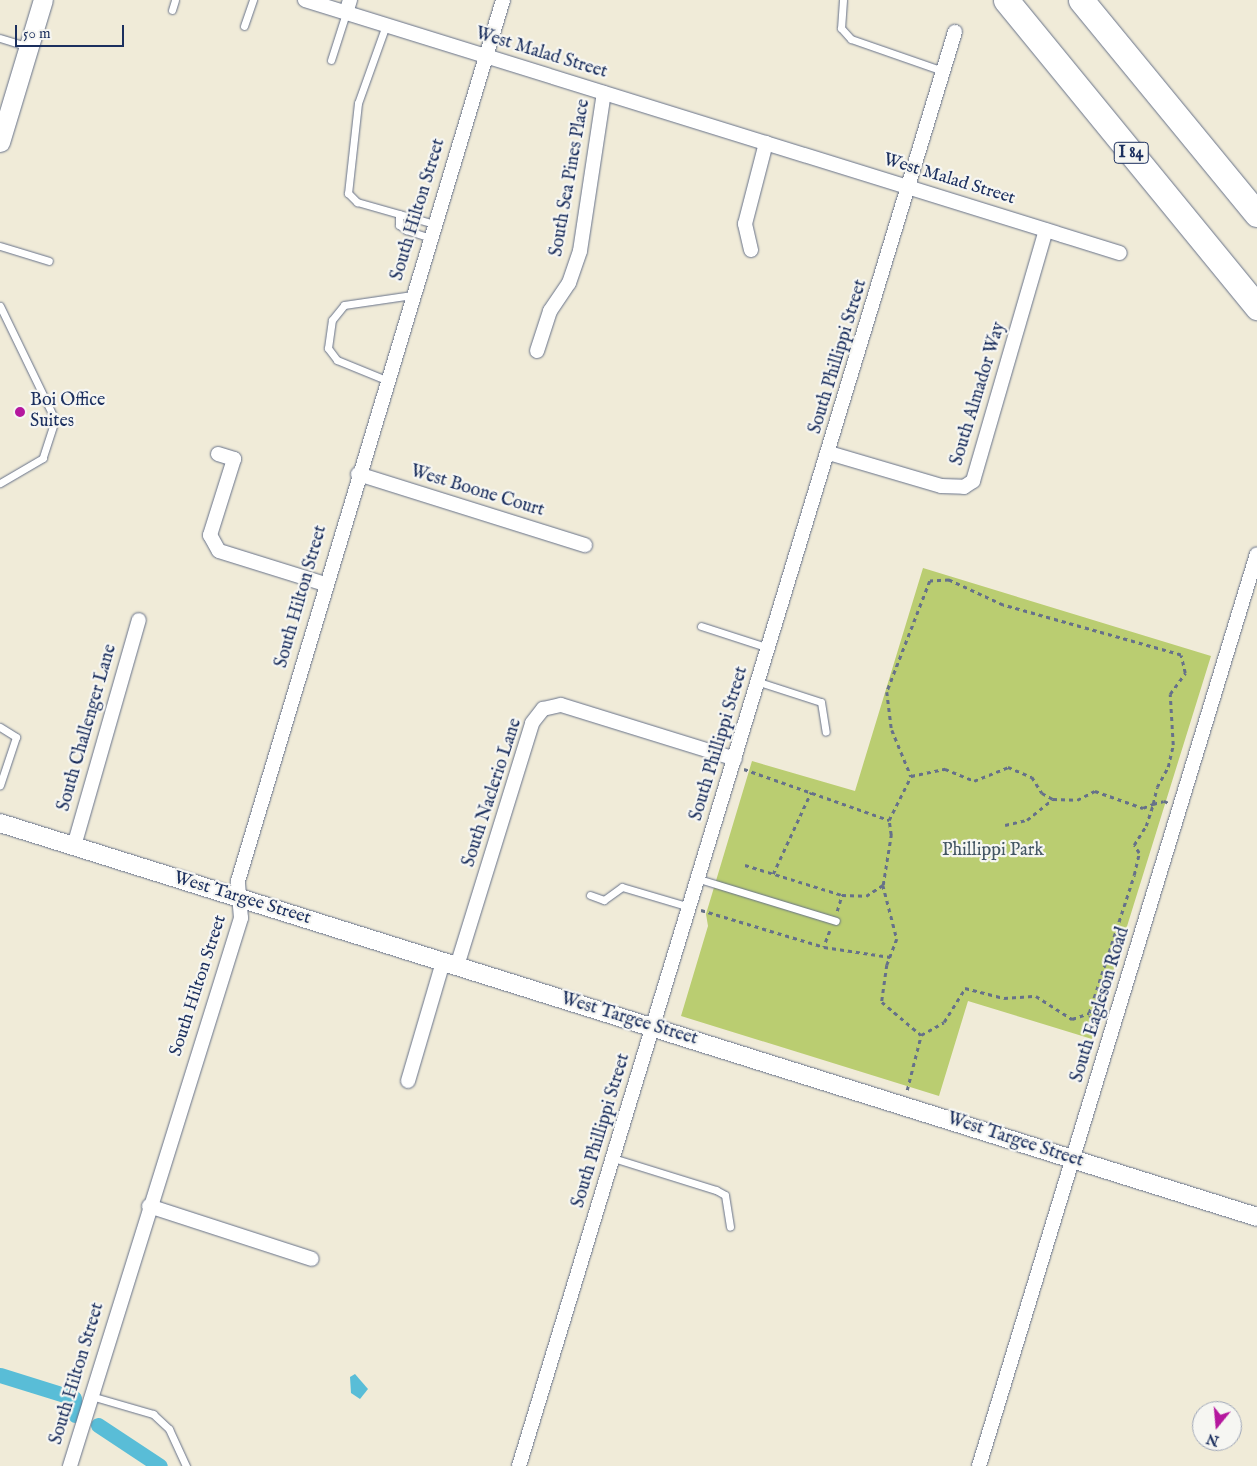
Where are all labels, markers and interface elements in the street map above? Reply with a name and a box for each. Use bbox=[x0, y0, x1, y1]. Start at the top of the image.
scale bar bbox=[18, 15, 126, 47]
text: 50 m bbox=[23, 24, 51, 43]
street label: West Malad Street bbox=[473, 24, 609, 84]
street label: South Sea Pines Place bbox=[547, 98, 595, 258]
street label: South Hilton Street bbox=[387, 137, 451, 283]
road number: I 84 bbox=[1114, 140, 1148, 167]
street label: West Malad Street bbox=[881, 150, 1017, 210]
street label: South Phillippi Street bbox=[805, 277, 873, 437]
street label: South Almador Way bbox=[947, 320, 1011, 468]
place label: Boi Office Suites bbox=[30, 391, 105, 434]
marker: Boi Office Suites bbox=[14, 406, 26, 418]
street label: West Boone Court bbox=[408, 461, 546, 523]
street label: South Hilton Street bbox=[271, 523, 333, 671]
street label: South Challenger Lane bbox=[54, 642, 122, 814]
street label: South Phillippi Street bbox=[686, 664, 754, 824]
street label: South Naclerio Lane bbox=[459, 716, 527, 870]
park label: Phillippi Park bbox=[942, 840, 1044, 862]
street label: West Targee Street bbox=[171, 868, 313, 930]
street label: South Hilton Street bbox=[166, 913, 232, 1059]
street label: South Eagleson Road bbox=[1067, 925, 1135, 1085]
street label: West Targee Street bbox=[558, 989, 700, 1051]
street label: South Phillippi Street bbox=[568, 1051, 636, 1211]
street label: West Targee Street bbox=[944, 1109, 1086, 1173]
street label: South Hilton Street bbox=[46, 1301, 110, 1447]
north arrow bbox=[1192, 1401, 1242, 1451]
text: N bbox=[1204, 1429, 1221, 1450]

